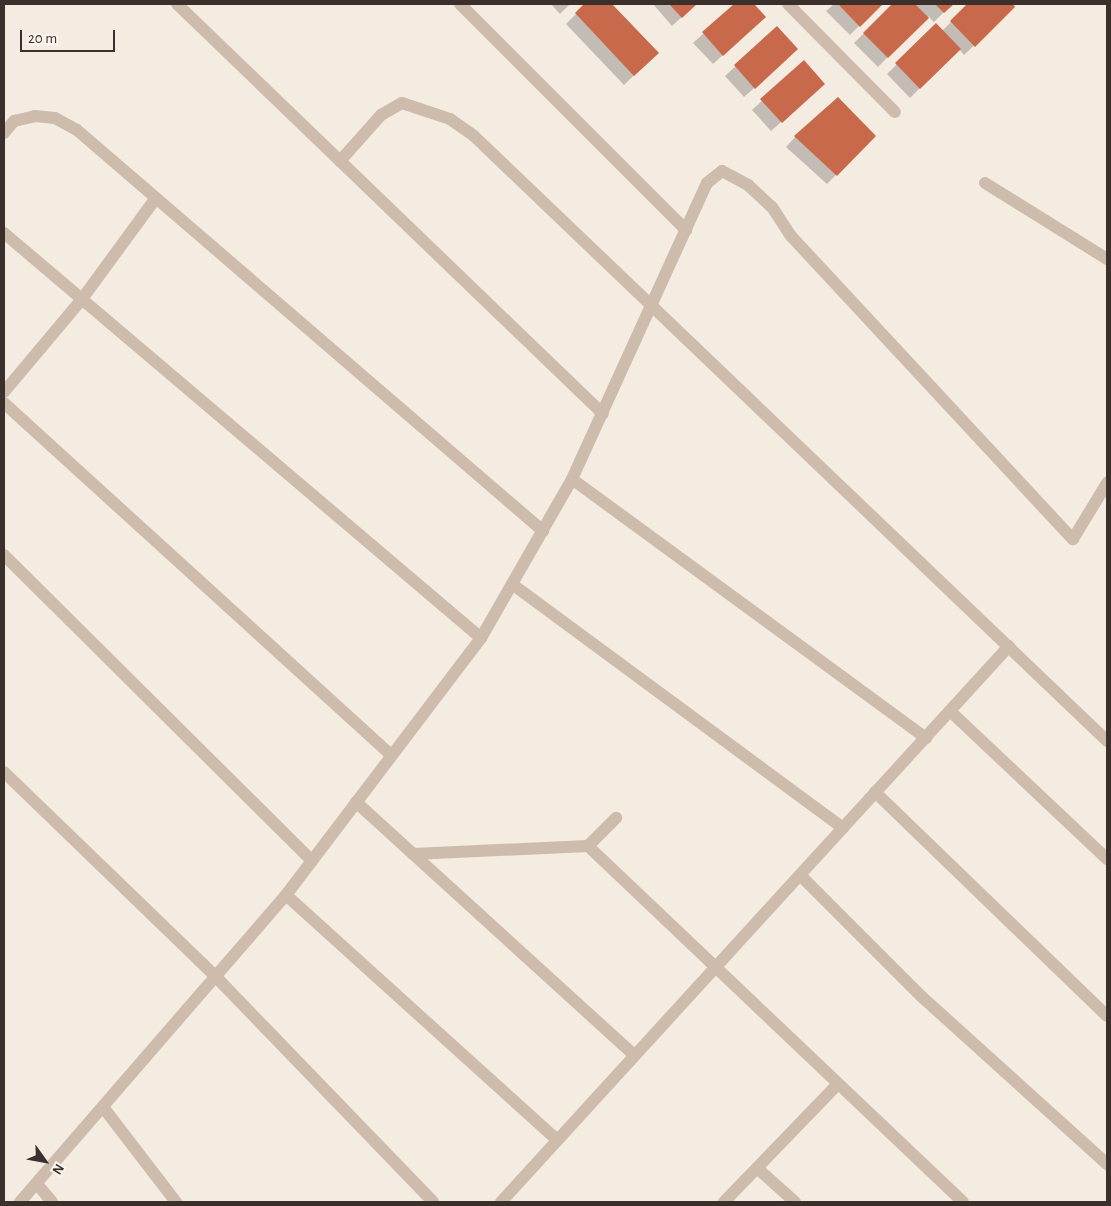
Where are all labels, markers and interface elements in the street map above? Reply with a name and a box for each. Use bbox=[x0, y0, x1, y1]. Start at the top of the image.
scale bar bbox=[22, 20, 118, 52]
text: 20 m bbox=[28, 31, 57, 46]
north arrow bbox=[20, 1136, 70, 1186]
text: N bbox=[49, 1161, 66, 1177]

